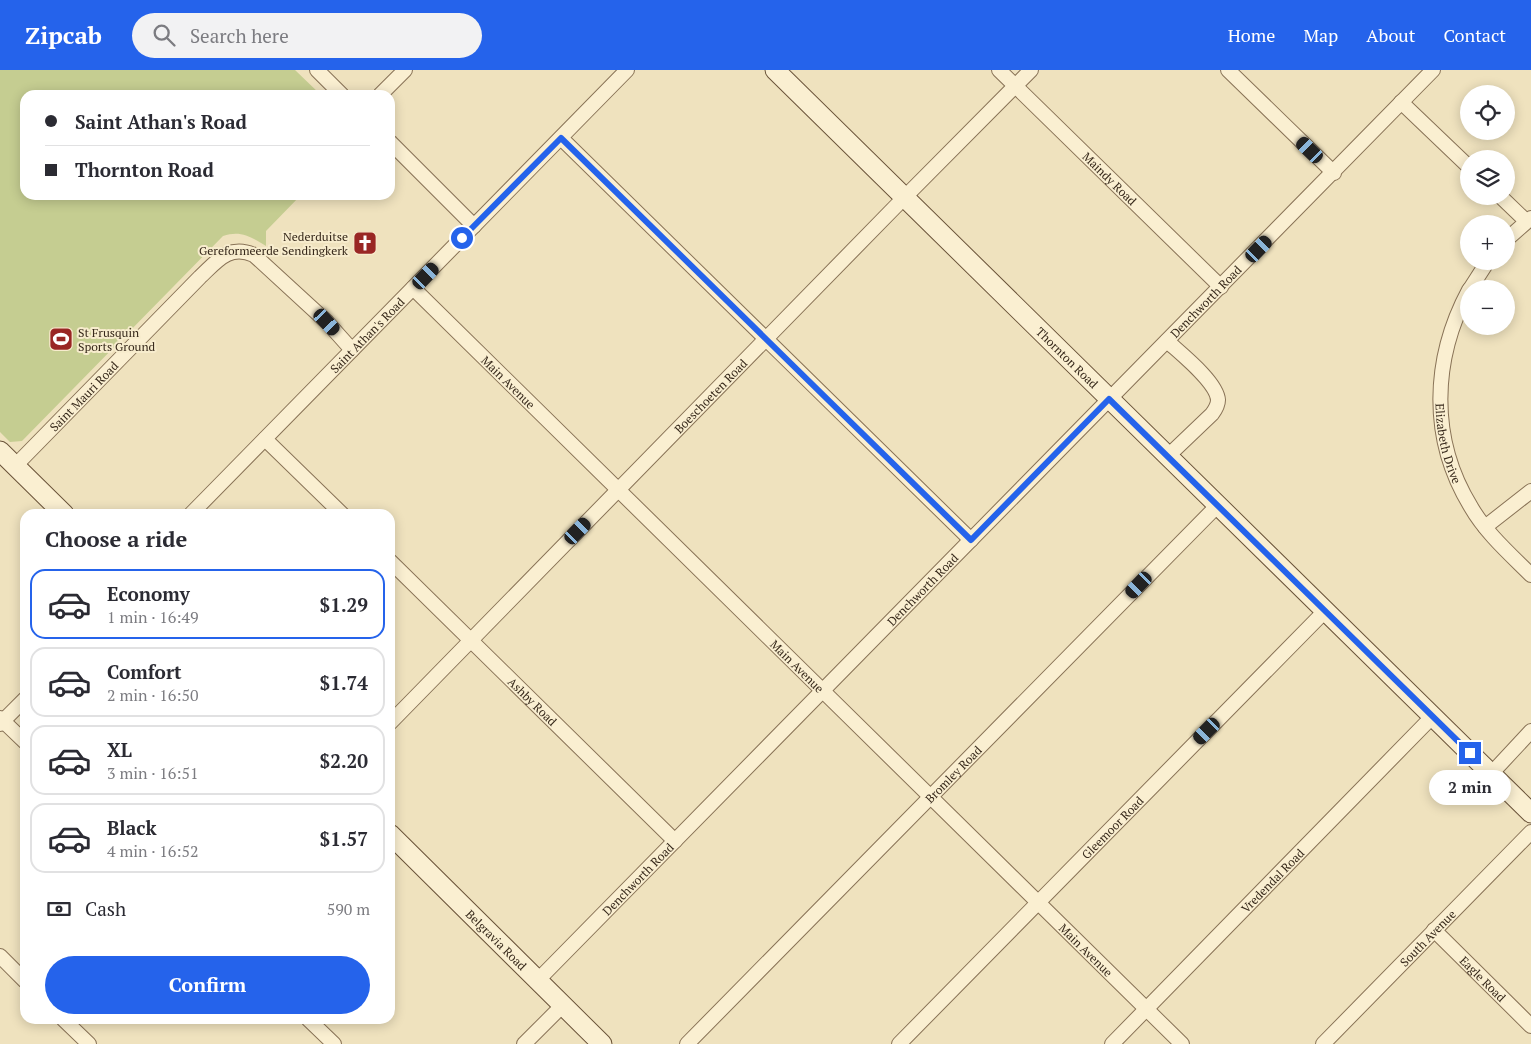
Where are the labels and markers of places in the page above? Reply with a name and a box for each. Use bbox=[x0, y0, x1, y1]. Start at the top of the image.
place label: Nederduitse Gereformeerde Sendingkerk bbox=[199, 229, 349, 258]
church icon: Nederduitse Gereformeerde Sendingkerk bbox=[352, 230, 378, 256]
place label: St Frusquin Sports Ground bbox=[78, 325, 156, 354]
sports icon: St Frusquin Sports Ground bbox=[48, 326, 74, 352]

